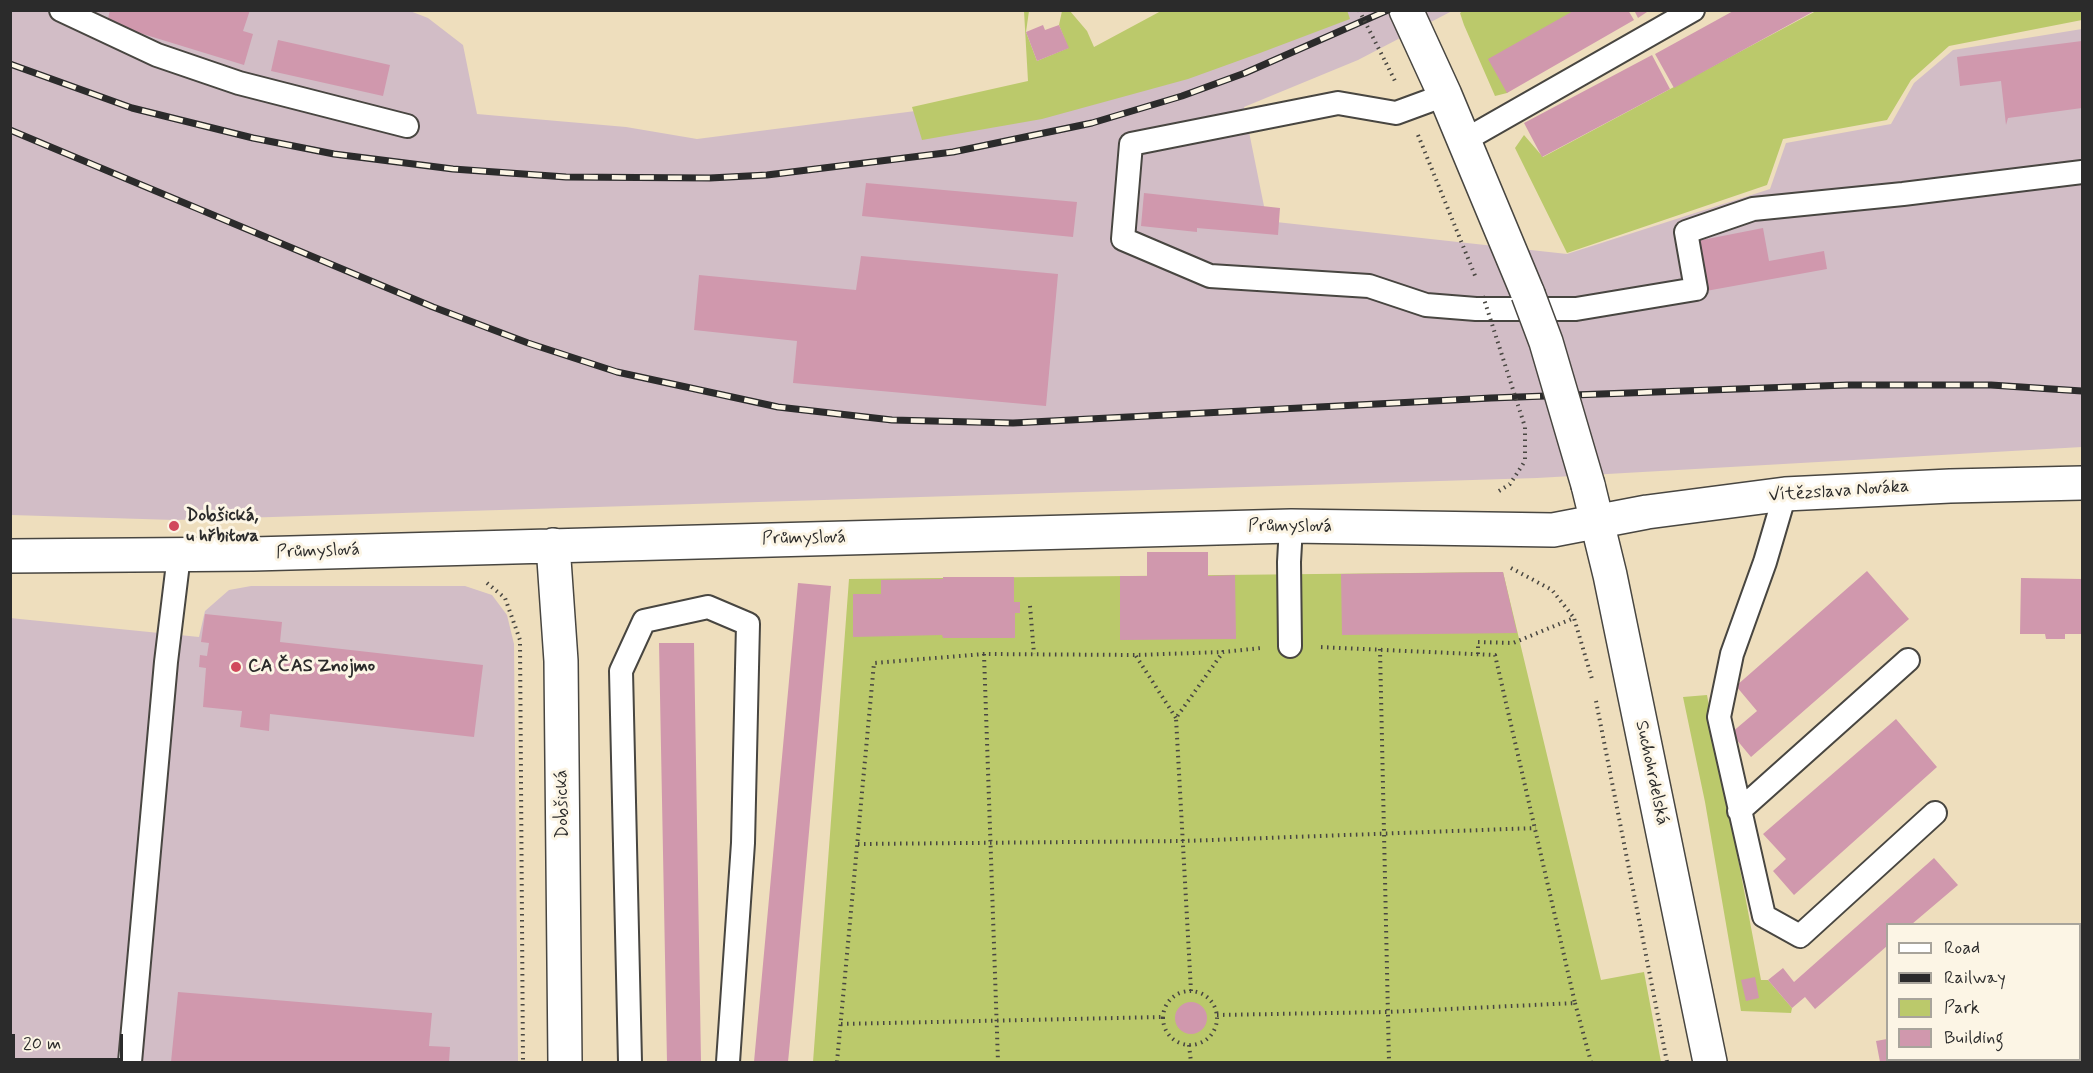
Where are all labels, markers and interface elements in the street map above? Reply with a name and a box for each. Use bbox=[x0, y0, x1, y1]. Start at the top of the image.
street label: Vítězslava Nováka bbox=[1768, 476, 1910, 508]
place label: Dobšická, u hřbitova bbox=[186, 505, 259, 548]
street label: Průmyslová bbox=[1248, 516, 1332, 538]
marker: Dobšická, u hřbitova bbox=[167, 519, 181, 533]
street label: Průmyslová bbox=[762, 527, 846, 551]
street label: Průmyslová bbox=[276, 540, 360, 564]
place label: CA ČAS Znojmo bbox=[248, 656, 375, 678]
marker: CA ČAS Znojmo bbox=[229, 660, 243, 674]
street label: Suchohrdelská bbox=[1629, 719, 1673, 827]
street label: Dobšická bbox=[552, 770, 574, 838]
legend bbox=[1886, 923, 2081, 1061]
text: Road bbox=[1944, 936, 1980, 960]
text: Railway bbox=[1944, 966, 2006, 990]
text: Park bbox=[1944, 996, 1980, 1020]
scale bar bbox=[15, 1022, 126, 1060]
text: Building bbox=[1944, 1026, 2004, 1050]
text: 20 m bbox=[23, 1032, 61, 1056]

